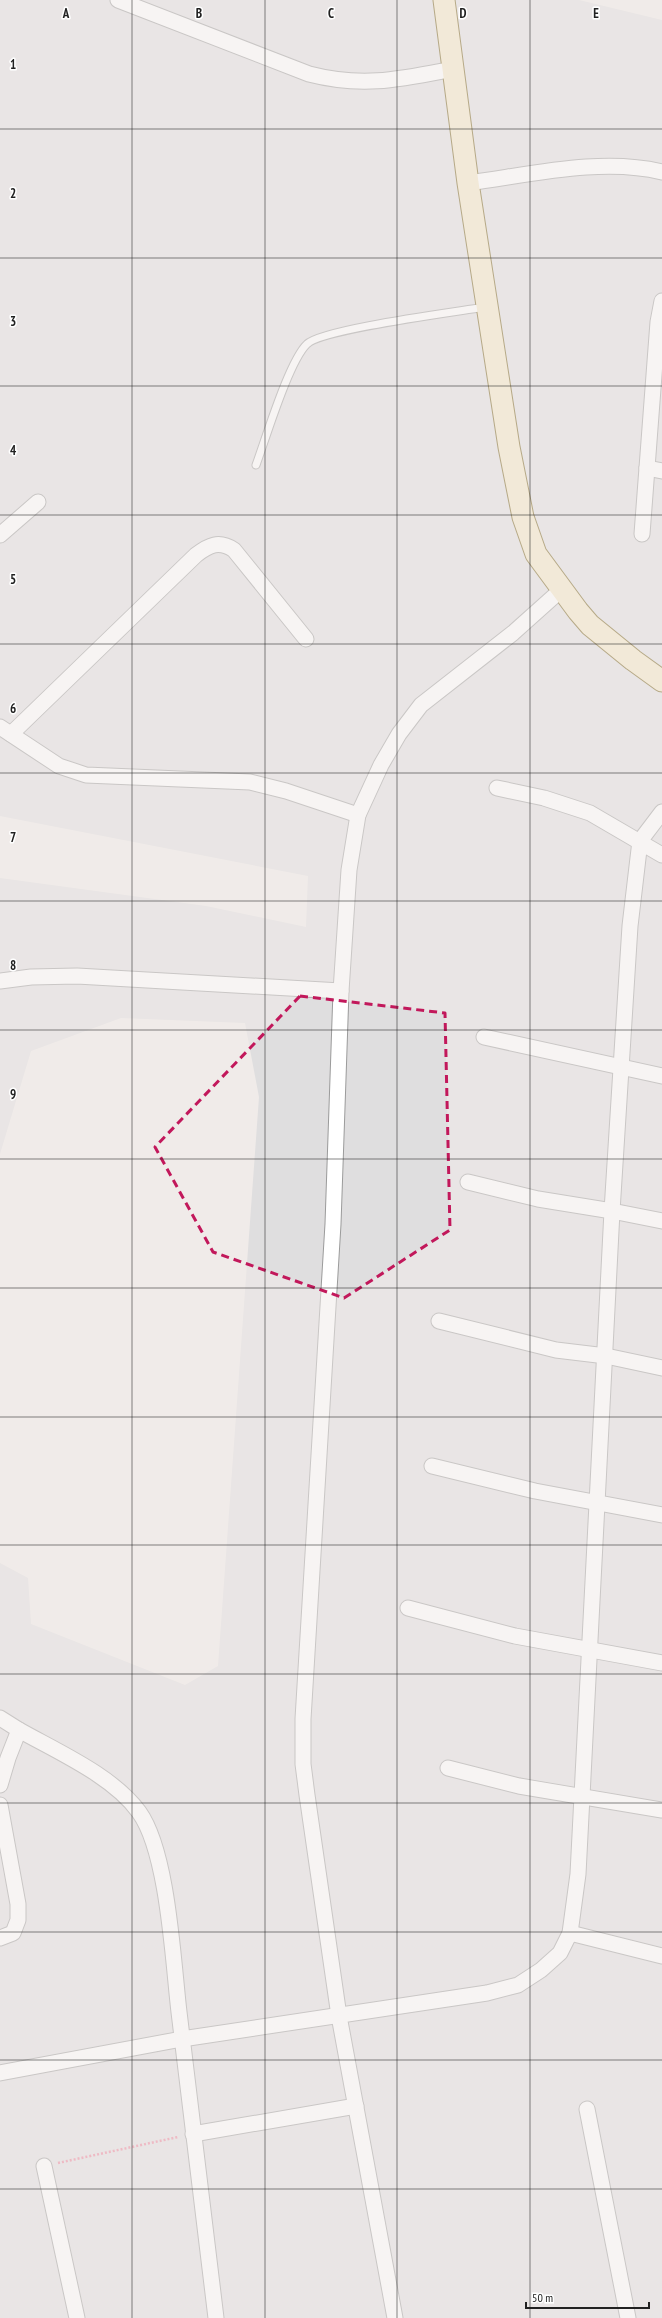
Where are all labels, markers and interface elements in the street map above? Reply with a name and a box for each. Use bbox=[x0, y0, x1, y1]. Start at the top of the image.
text: A bbox=[62, 5, 70, 22]
text: B bbox=[196, 5, 202, 22]
text: C bbox=[328, 5, 334, 22]
text: D bbox=[460, 5, 467, 22]
text: E bbox=[593, 5, 599, 22]
text: 1 bbox=[10, 56, 16, 73]
text: 2 bbox=[10, 185, 16, 202]
text: 3 bbox=[10, 313, 16, 330]
text: 4 bbox=[10, 442, 17, 459]
text: 5 bbox=[10, 571, 16, 588]
text: 6 bbox=[10, 700, 16, 717]
text: 7 bbox=[10, 829, 16, 846]
text: 8 bbox=[10, 957, 16, 974]
text: 9 bbox=[10, 1086, 16, 1103]
scale bar bbox=[526, 2284, 649, 2310]
text: 50 m bbox=[532, 2290, 553, 2305]

